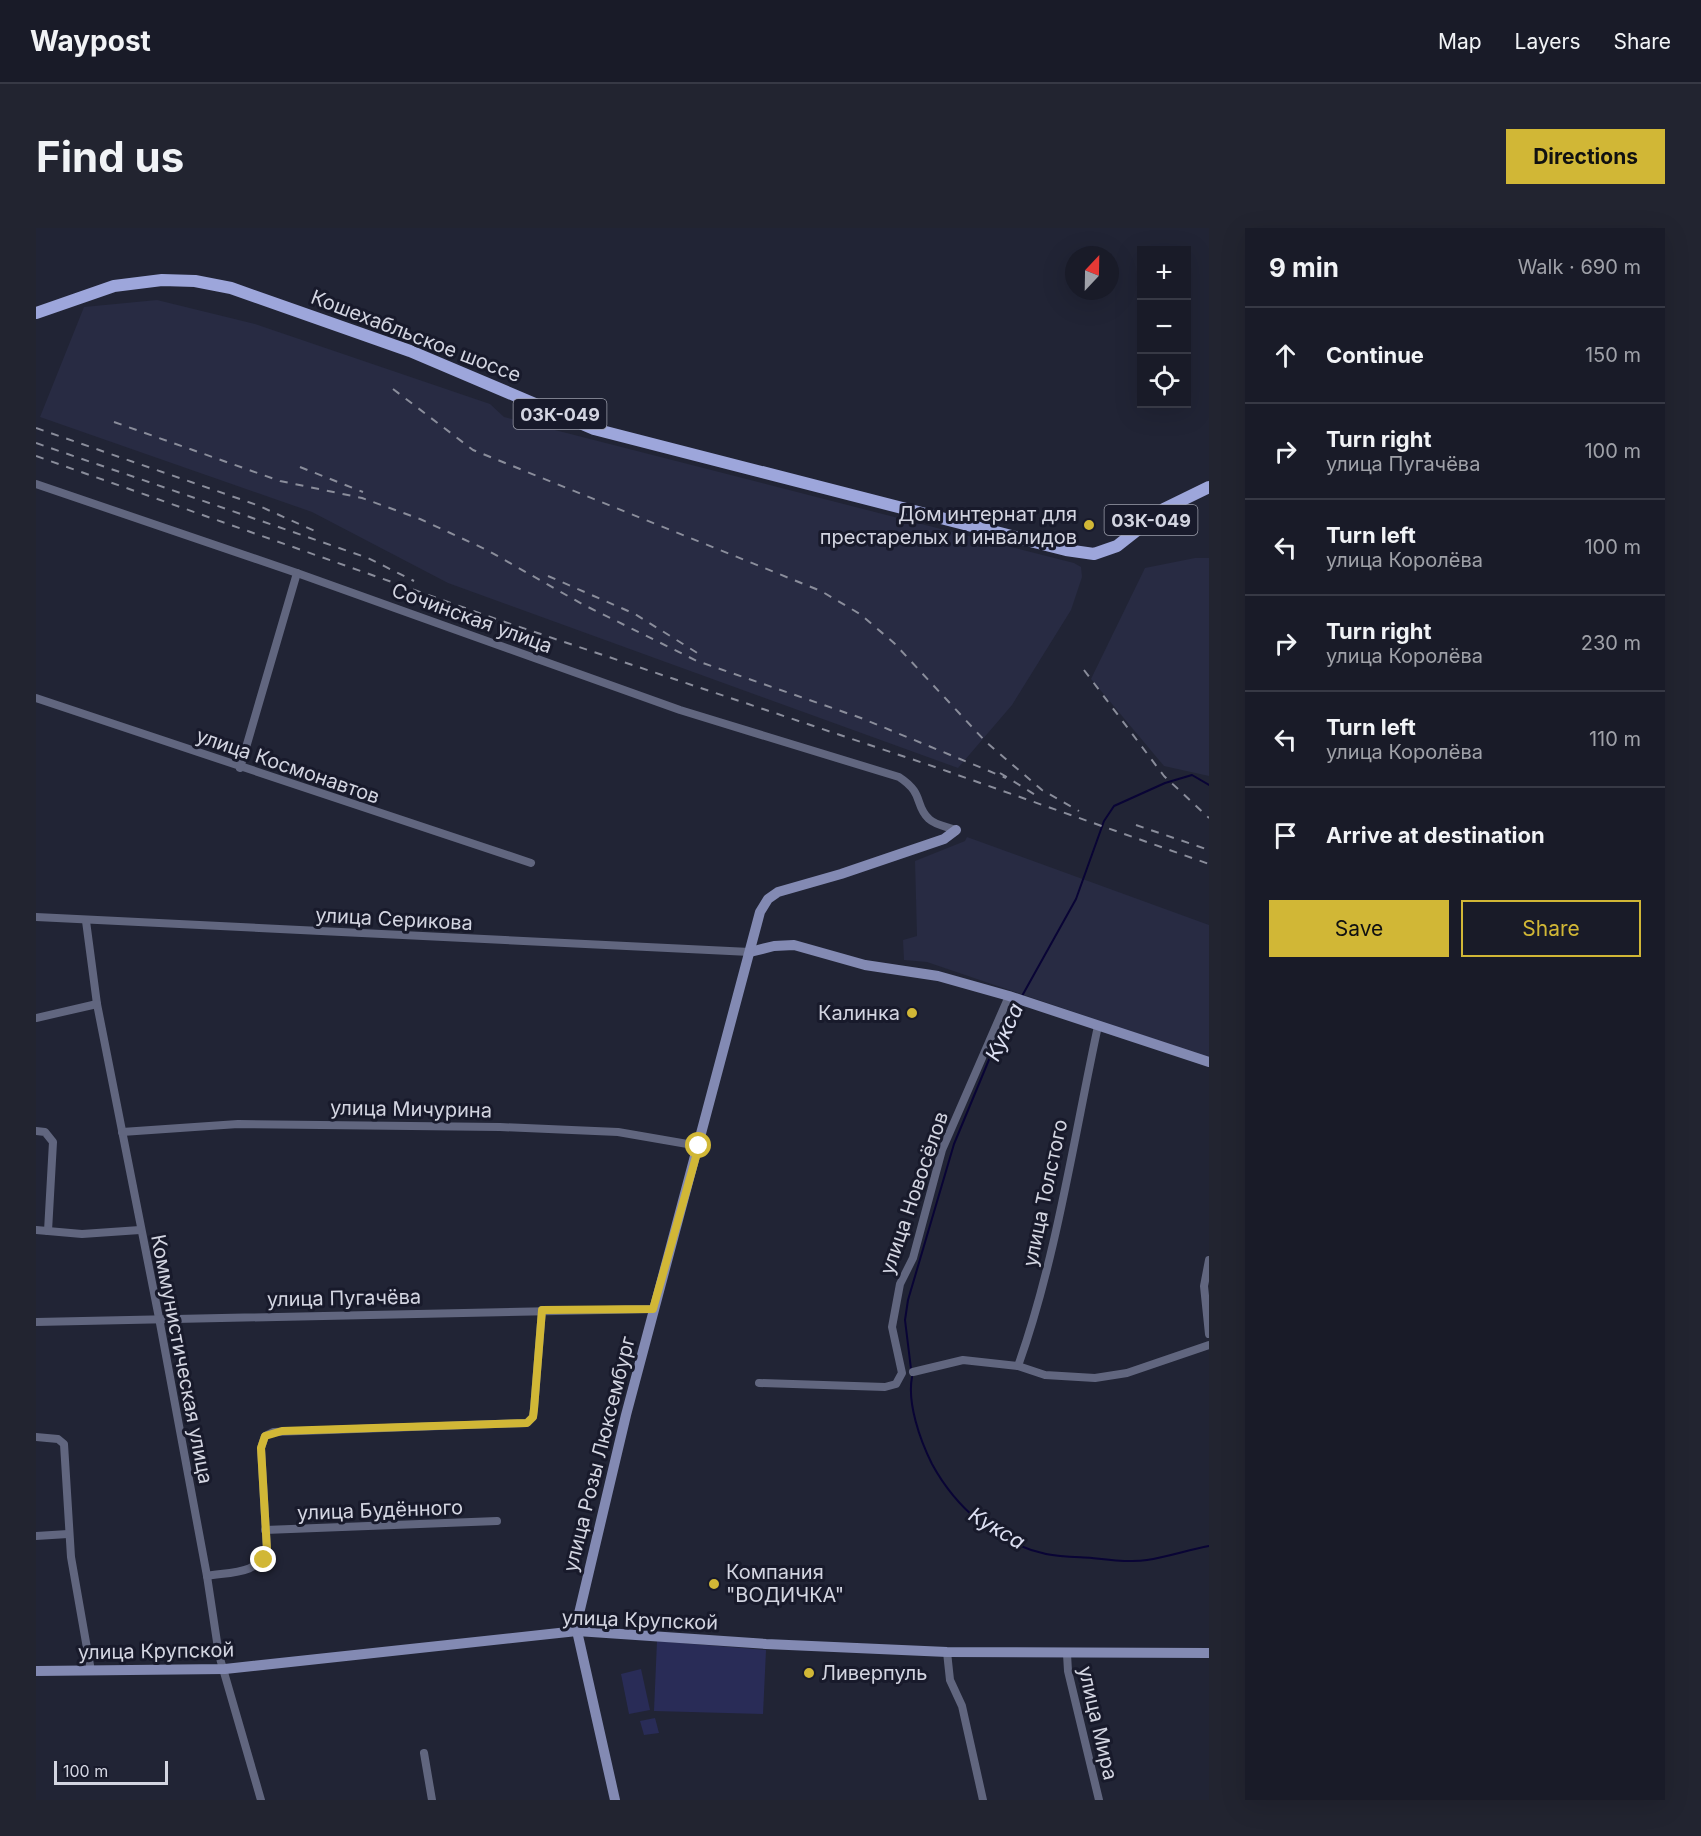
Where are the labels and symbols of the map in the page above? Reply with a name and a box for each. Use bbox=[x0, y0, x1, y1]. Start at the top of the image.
north arrow bbox=[1065, 246, 1119, 300]
street label: Кошехабльское шоссе bbox=[308, 285, 524, 387]
road number: 03К-049 bbox=[514, 399, 606, 429]
place label: Дом интернат для престарелых и инвалидов bbox=[820, 502, 1077, 549]
road number: 03К-049 bbox=[1104, 505, 1198, 535]
marker: Дом интернат для престарелых и инвалидов bbox=[1082, 518, 1096, 532]
street label: Сочинская улица bbox=[388, 578, 556, 658]
street label: улица Космонавтов bbox=[193, 723, 383, 809]
street label: улица Серикова bbox=[315, 903, 473, 935]
water label: Кукса bbox=[980, 999, 1028, 1065]
place label: Калинка bbox=[818, 1001, 900, 1025]
marker: Калинка bbox=[905, 1006, 919, 1020]
street label: улица Мичурина bbox=[330, 1096, 492, 1122]
street label: улица Новосёлов bbox=[875, 1108, 953, 1278]
street label: улица Толстого bbox=[1018, 1117, 1072, 1269]
route start bbox=[685, 1132, 711, 1158]
street label: Коммунистическая улица bbox=[146, 1232, 218, 1486]
street label: улица Пугачёва bbox=[267, 1285, 421, 1311]
street label: улица Розы Люксембург bbox=[558, 1333, 640, 1574]
street label: улица Будённого bbox=[297, 1495, 463, 1525]
water label: Кукса bbox=[964, 1502, 1030, 1555]
route end bbox=[250, 1546, 276, 1572]
place label: Компания "ВОДИЧКА" bbox=[726, 1560, 844, 1607]
marker: Компания "ВОДИЧКА" bbox=[707, 1577, 721, 1591]
street label: улица Крупской bbox=[561, 1605, 719, 1635]
street label: улица Крупской bbox=[78, 1638, 234, 1664]
place label: Ливерпуль bbox=[821, 1661, 927, 1685]
street label: улица Мира bbox=[1073, 1664, 1123, 1782]
marker: Ливерпуль bbox=[802, 1666, 816, 1680]
scale bar bbox=[54, 1758, 168, 1786]

